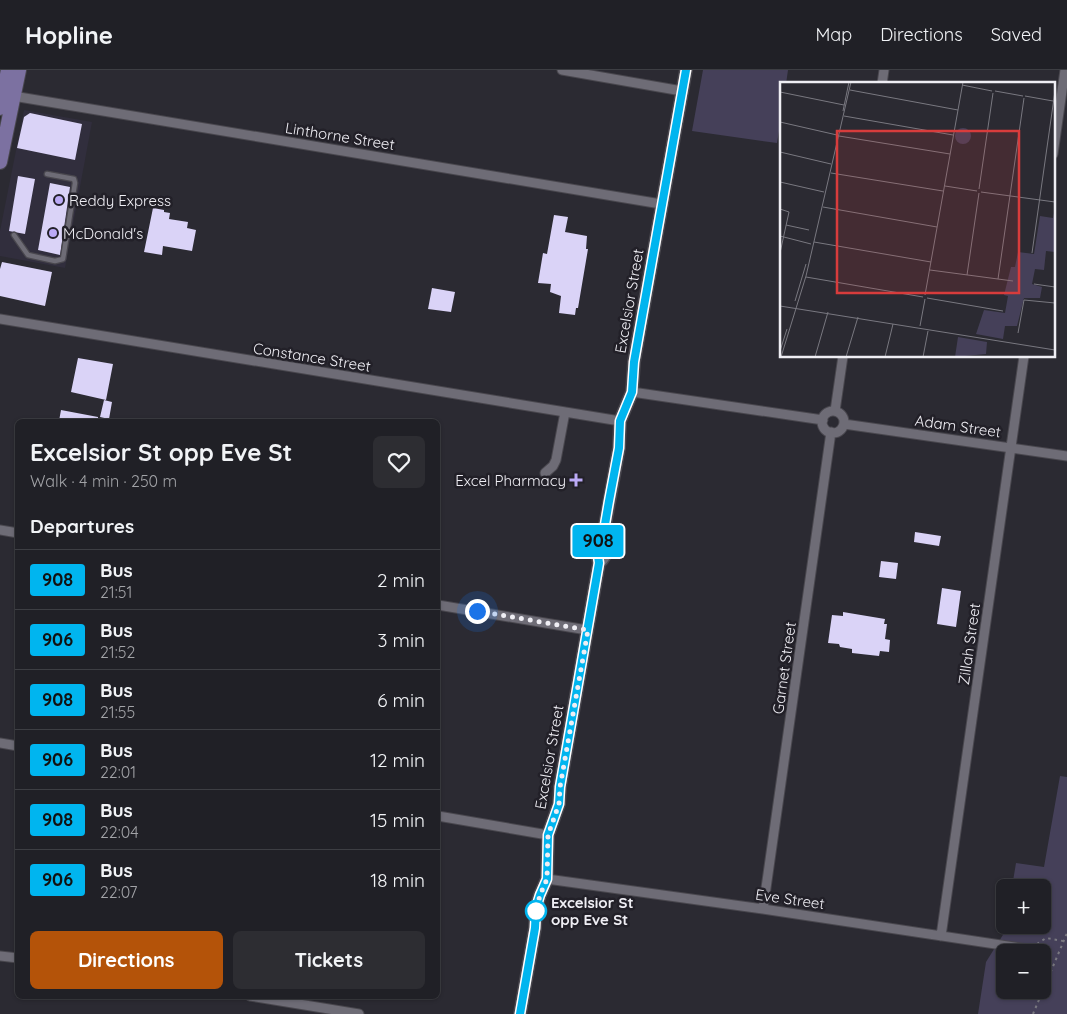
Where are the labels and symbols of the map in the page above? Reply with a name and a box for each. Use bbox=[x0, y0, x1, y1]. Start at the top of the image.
inset map bbox=[780, 82, 1054, 358]
street label: Linthorne Street bbox=[284, 118, 396, 154]
place label: Reddy Express bbox=[69, 191, 171, 210]
marker: Reddy Express bbox=[53, 194, 65, 206]
place label: McDonald's bbox=[63, 224, 143, 243]
marker: McDonald's bbox=[47, 227, 59, 239]
street label: Excelsior Street bbox=[610, 247, 648, 355]
street label: Constance Street bbox=[252, 338, 372, 376]
street label: Adam Street bbox=[914, 411, 1002, 441]
place label: Excel Pharmacy bbox=[455, 471, 566, 490]
marker: Excel Pharmacy bbox=[570, 474, 582, 486]
line badge: 908 bbox=[569, 525, 627, 557]
your location bbox=[465, 599, 490, 624]
street label: Zillah Street bbox=[954, 602, 984, 686]
street label: Garnet Street bbox=[768, 621, 800, 715]
street label: Excelsior Street bbox=[530, 703, 568, 811]
street label: Eve Street bbox=[754, 885, 826, 913]
place label: Excelsior St opp Eve St bbox=[551, 893, 634, 929]
marker: Excelsior St opp Eve St bbox=[525, 900, 547, 922]

